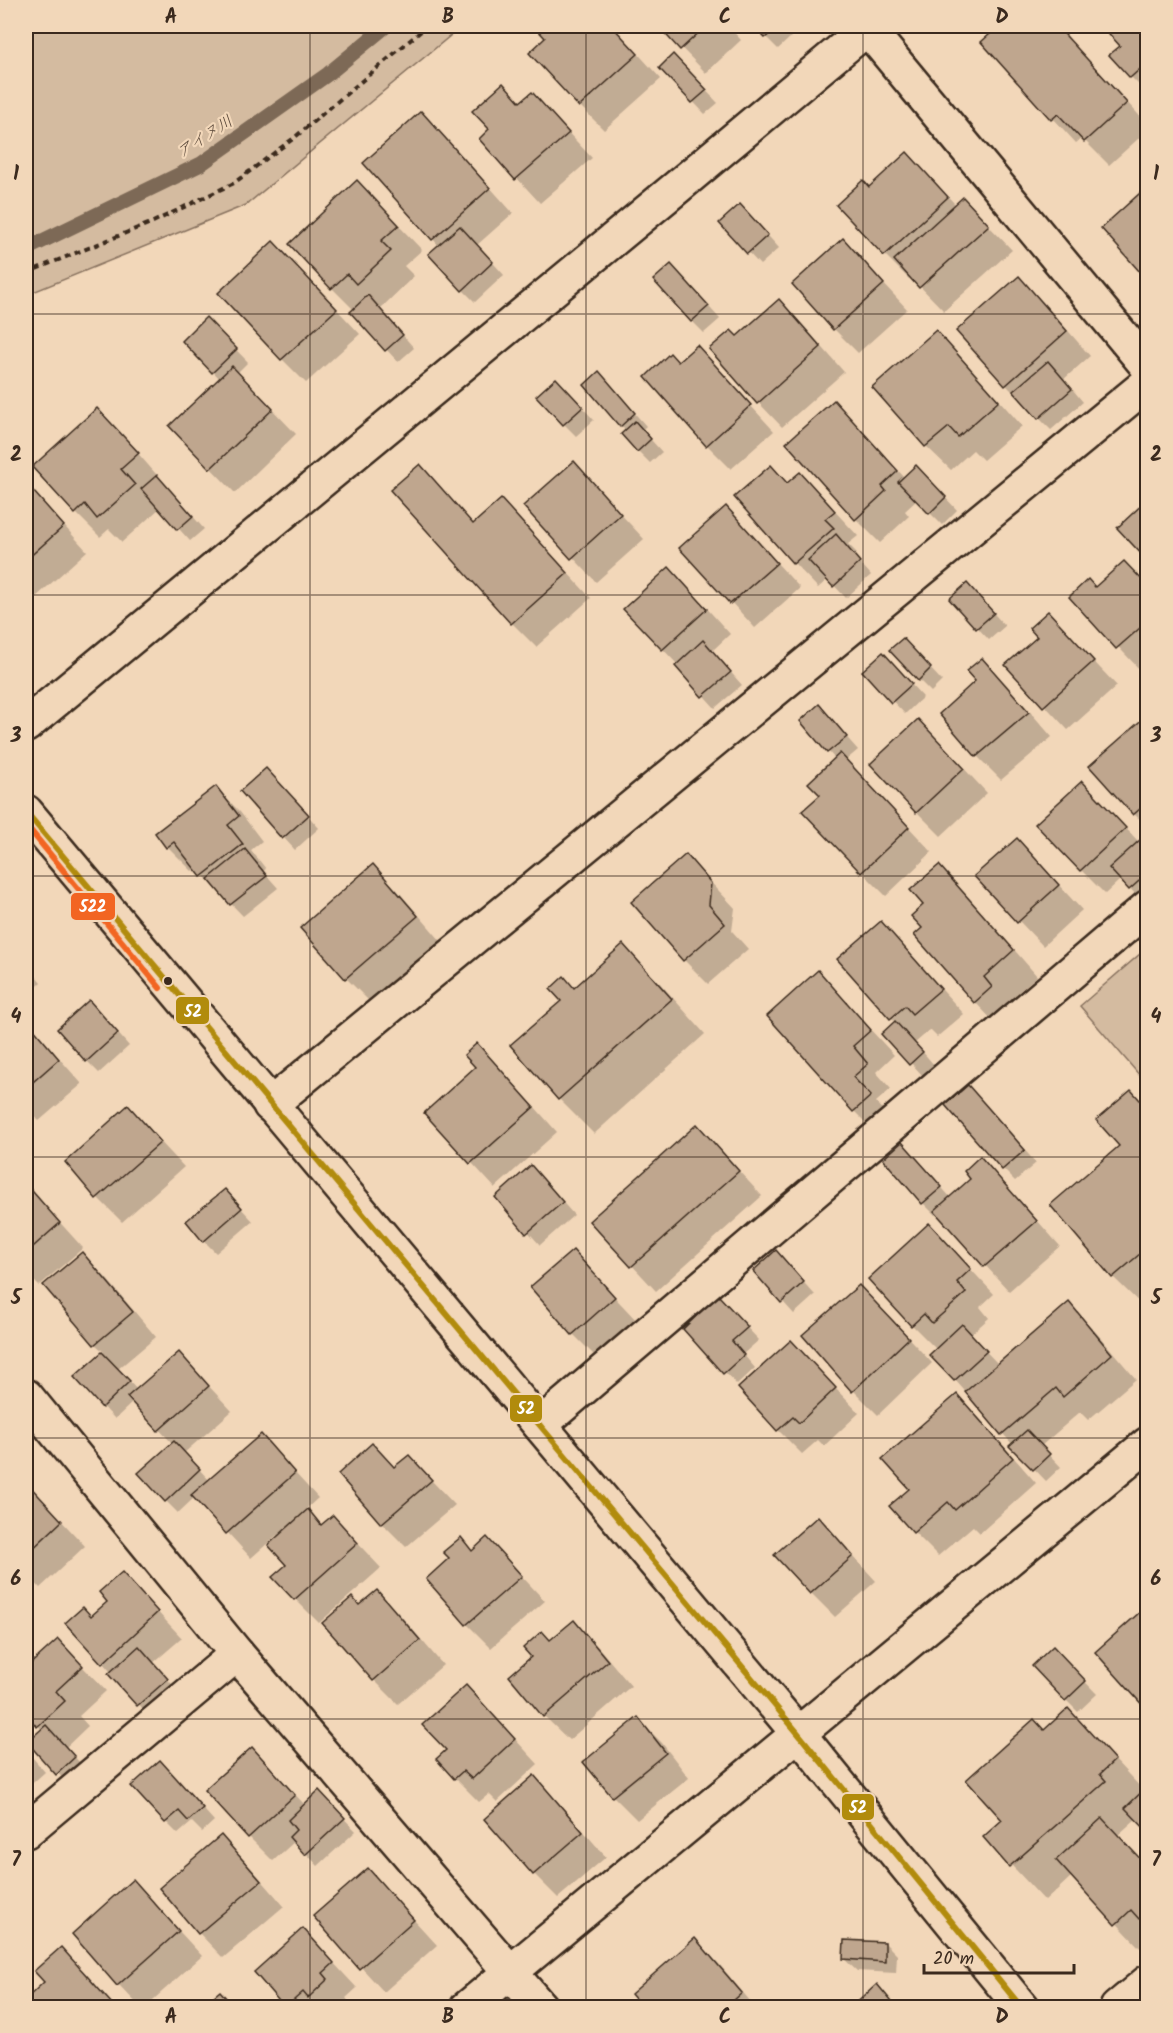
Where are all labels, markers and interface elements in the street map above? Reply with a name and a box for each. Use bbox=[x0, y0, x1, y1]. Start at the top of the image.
text: A bbox=[165, 2, 177, 34]
text: B bbox=[442, 2, 454, 34]
text: C bbox=[719, 2, 731, 34]
text: D bbox=[995, 2, 1009, 34]
water label: アイヌ川 bbox=[172, 109, 238, 165]
text: 1 bbox=[13, 159, 19, 191]
text: 1 bbox=[1153, 159, 1159, 191]
text: 2 bbox=[10, 440, 22, 472]
text: 2 bbox=[1150, 440, 1162, 472]
text: 3 bbox=[10, 721, 22, 753]
text: 3 bbox=[1150, 721, 1162, 753]
line badge: 522 bbox=[70, 892, 116, 921]
text: 522 bbox=[79, 895, 106, 920]
unlabelled marker bbox=[162, 975, 174, 987]
line badge: 52 bbox=[175, 996, 210, 1025]
text: 52 bbox=[183, 1000, 202, 1025]
text: 4 bbox=[11, 1002, 22, 1034]
text: 4 bbox=[1151, 1002, 1162, 1034]
text: 5 bbox=[10, 1283, 23, 1315]
text: 5 bbox=[1150, 1283, 1163, 1315]
line badge: 52 bbox=[509, 1394, 543, 1423]
text: 52 bbox=[516, 1397, 535, 1422]
text: 6 bbox=[11, 1564, 22, 1596]
text: 6 bbox=[1151, 1564, 1162, 1596]
line badge: 52 bbox=[841, 1793, 875, 1821]
text: 52 bbox=[848, 1796, 867, 1821]
text: 7 bbox=[11, 1845, 21, 1877]
text: 7 bbox=[1151, 1845, 1161, 1877]
scale bar bbox=[924, 1937, 1074, 1975]
text: 20 m bbox=[933, 1945, 974, 1974]
text: A bbox=[165, 2002, 177, 2033]
text: B bbox=[442, 2002, 454, 2033]
text: C bbox=[719, 2002, 731, 2033]
text: D bbox=[995, 2002, 1009, 2033]

